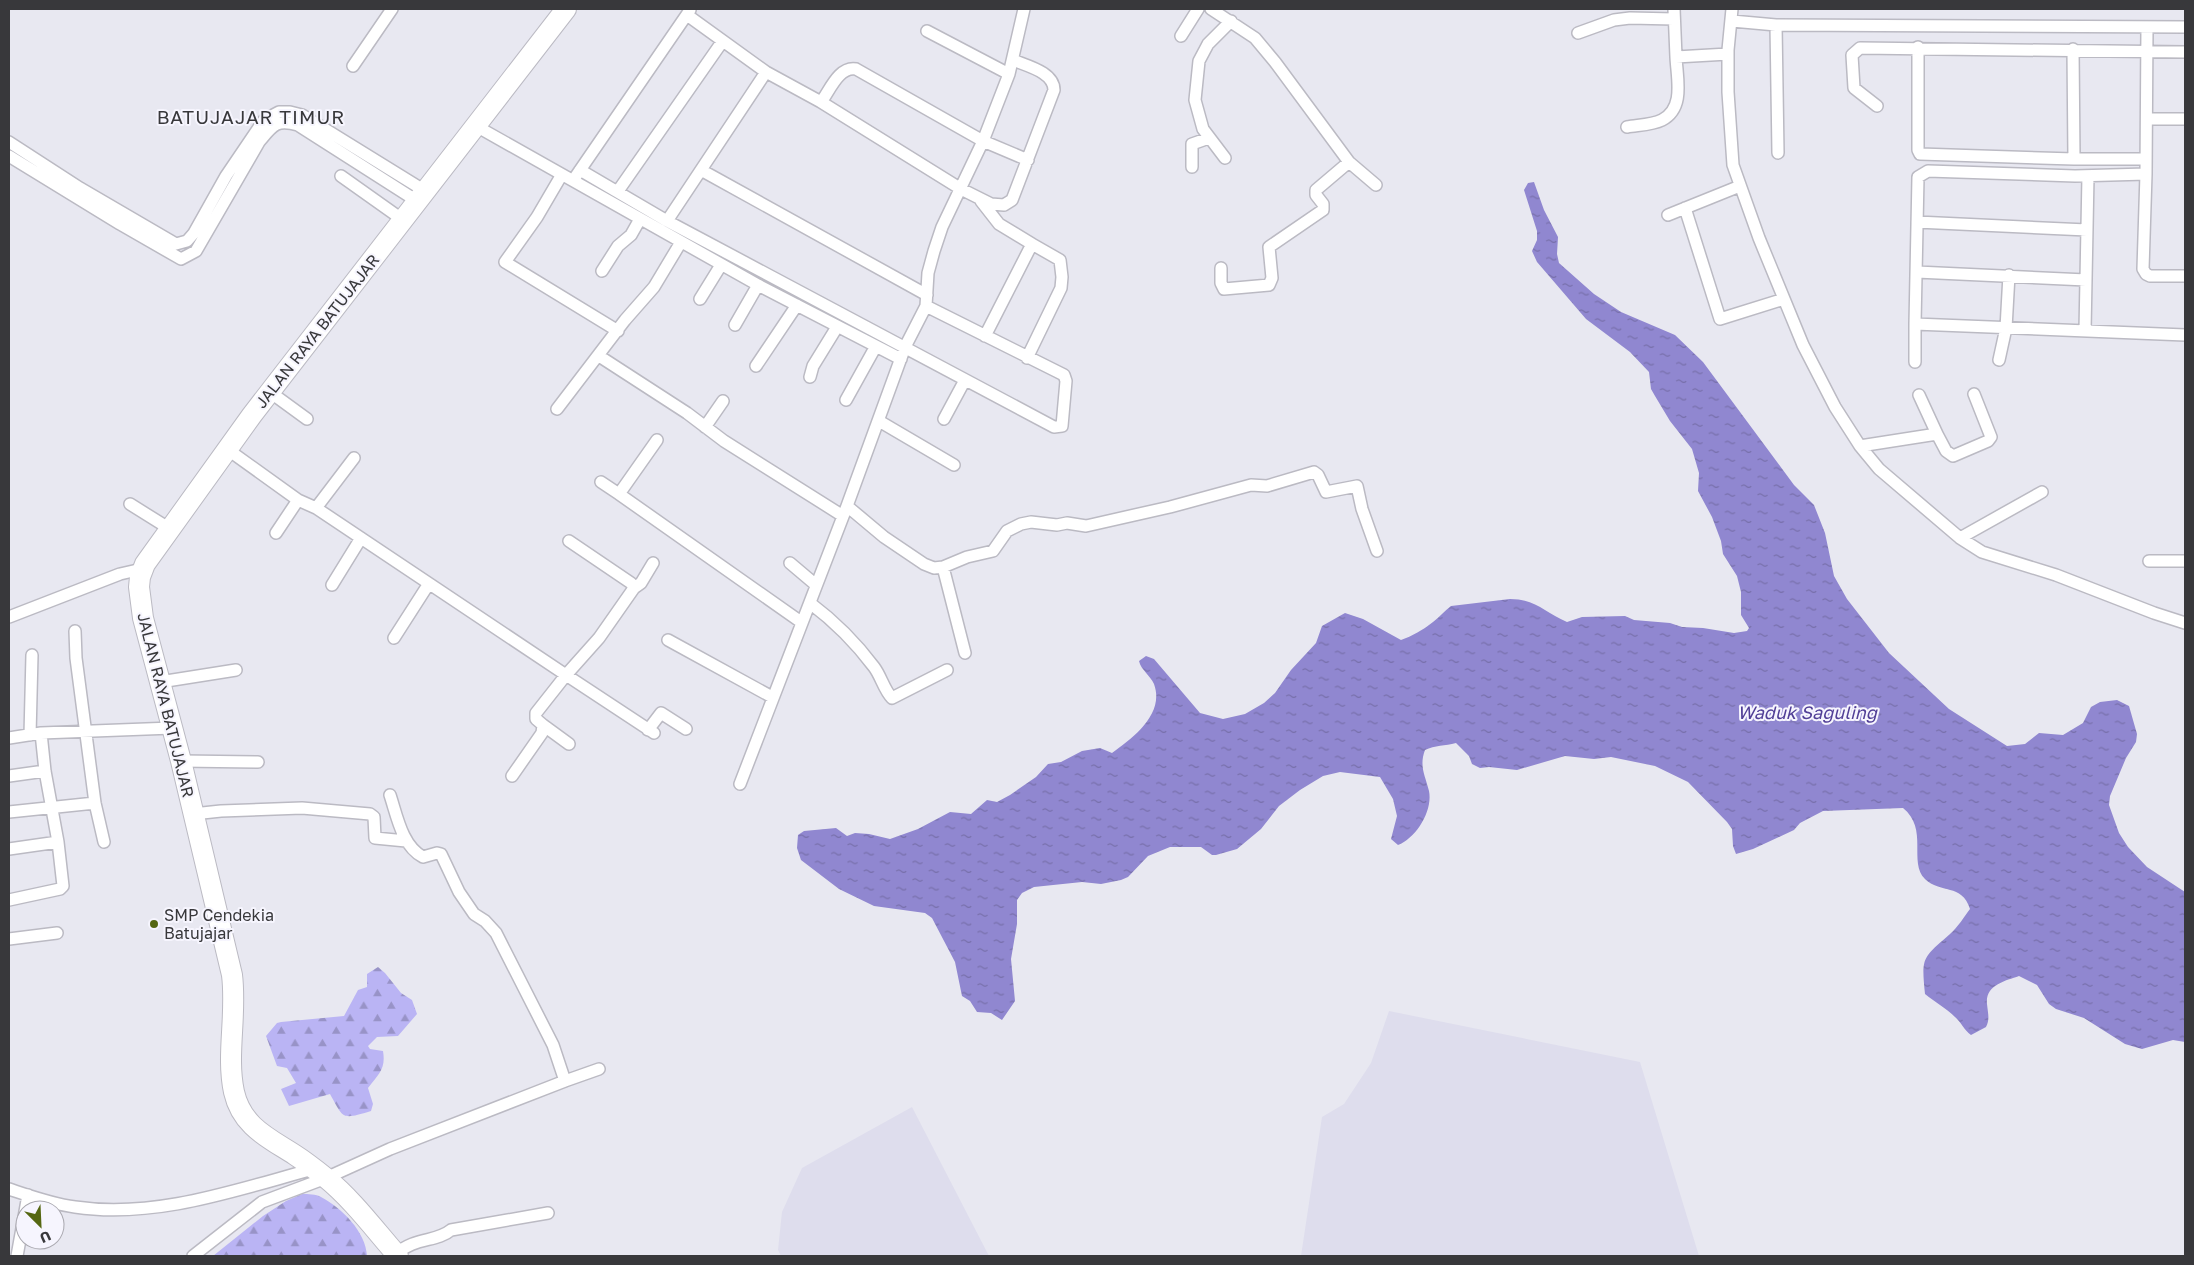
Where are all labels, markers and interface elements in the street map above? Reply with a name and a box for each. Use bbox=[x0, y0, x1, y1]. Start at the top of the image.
district label: BATUJAJAR TIMUR bbox=[157, 105, 345, 128]
street label: JALAN RAYA BATUJAJAR bbox=[251, 250, 383, 412]
street label: JALAN RAYA BATUJAJAR bbox=[133, 611, 199, 800]
water label: Waduk Saguling bbox=[1737, 701, 1879, 723]
place label: SMP Cendekia Batujajar bbox=[164, 905, 274, 943]
marker: SMP Cendekia Batujajar bbox=[148, 918, 160, 930]
north arrow bbox=[15, 1200, 65, 1250]
text: U bbox=[37, 1227, 54, 1247]

